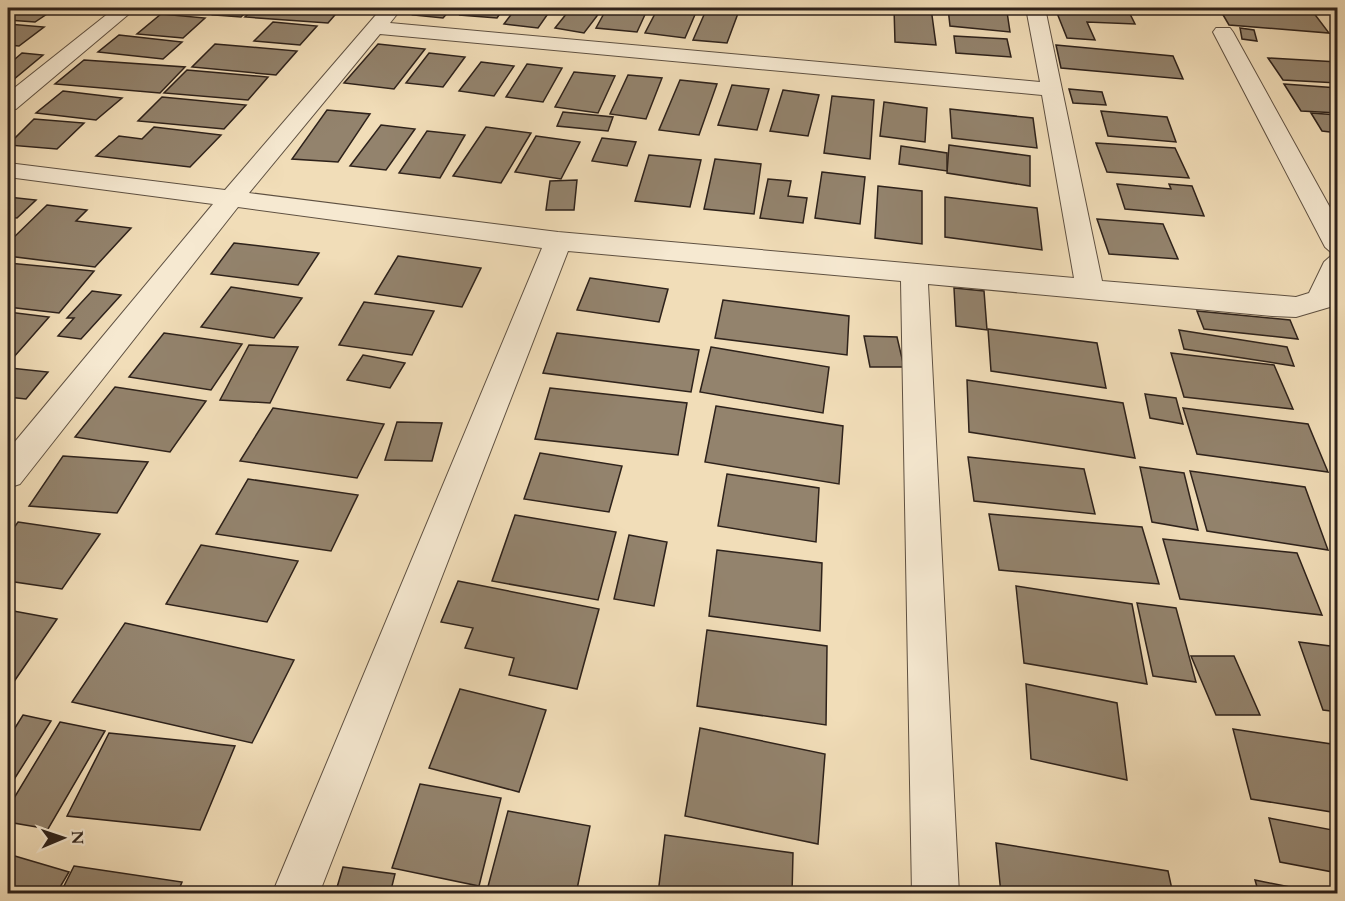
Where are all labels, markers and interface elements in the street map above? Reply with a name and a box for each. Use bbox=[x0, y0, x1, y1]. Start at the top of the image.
north arrow bbox=[33, 808, 93, 868]
text: N bbox=[66, 830, 88, 845]

